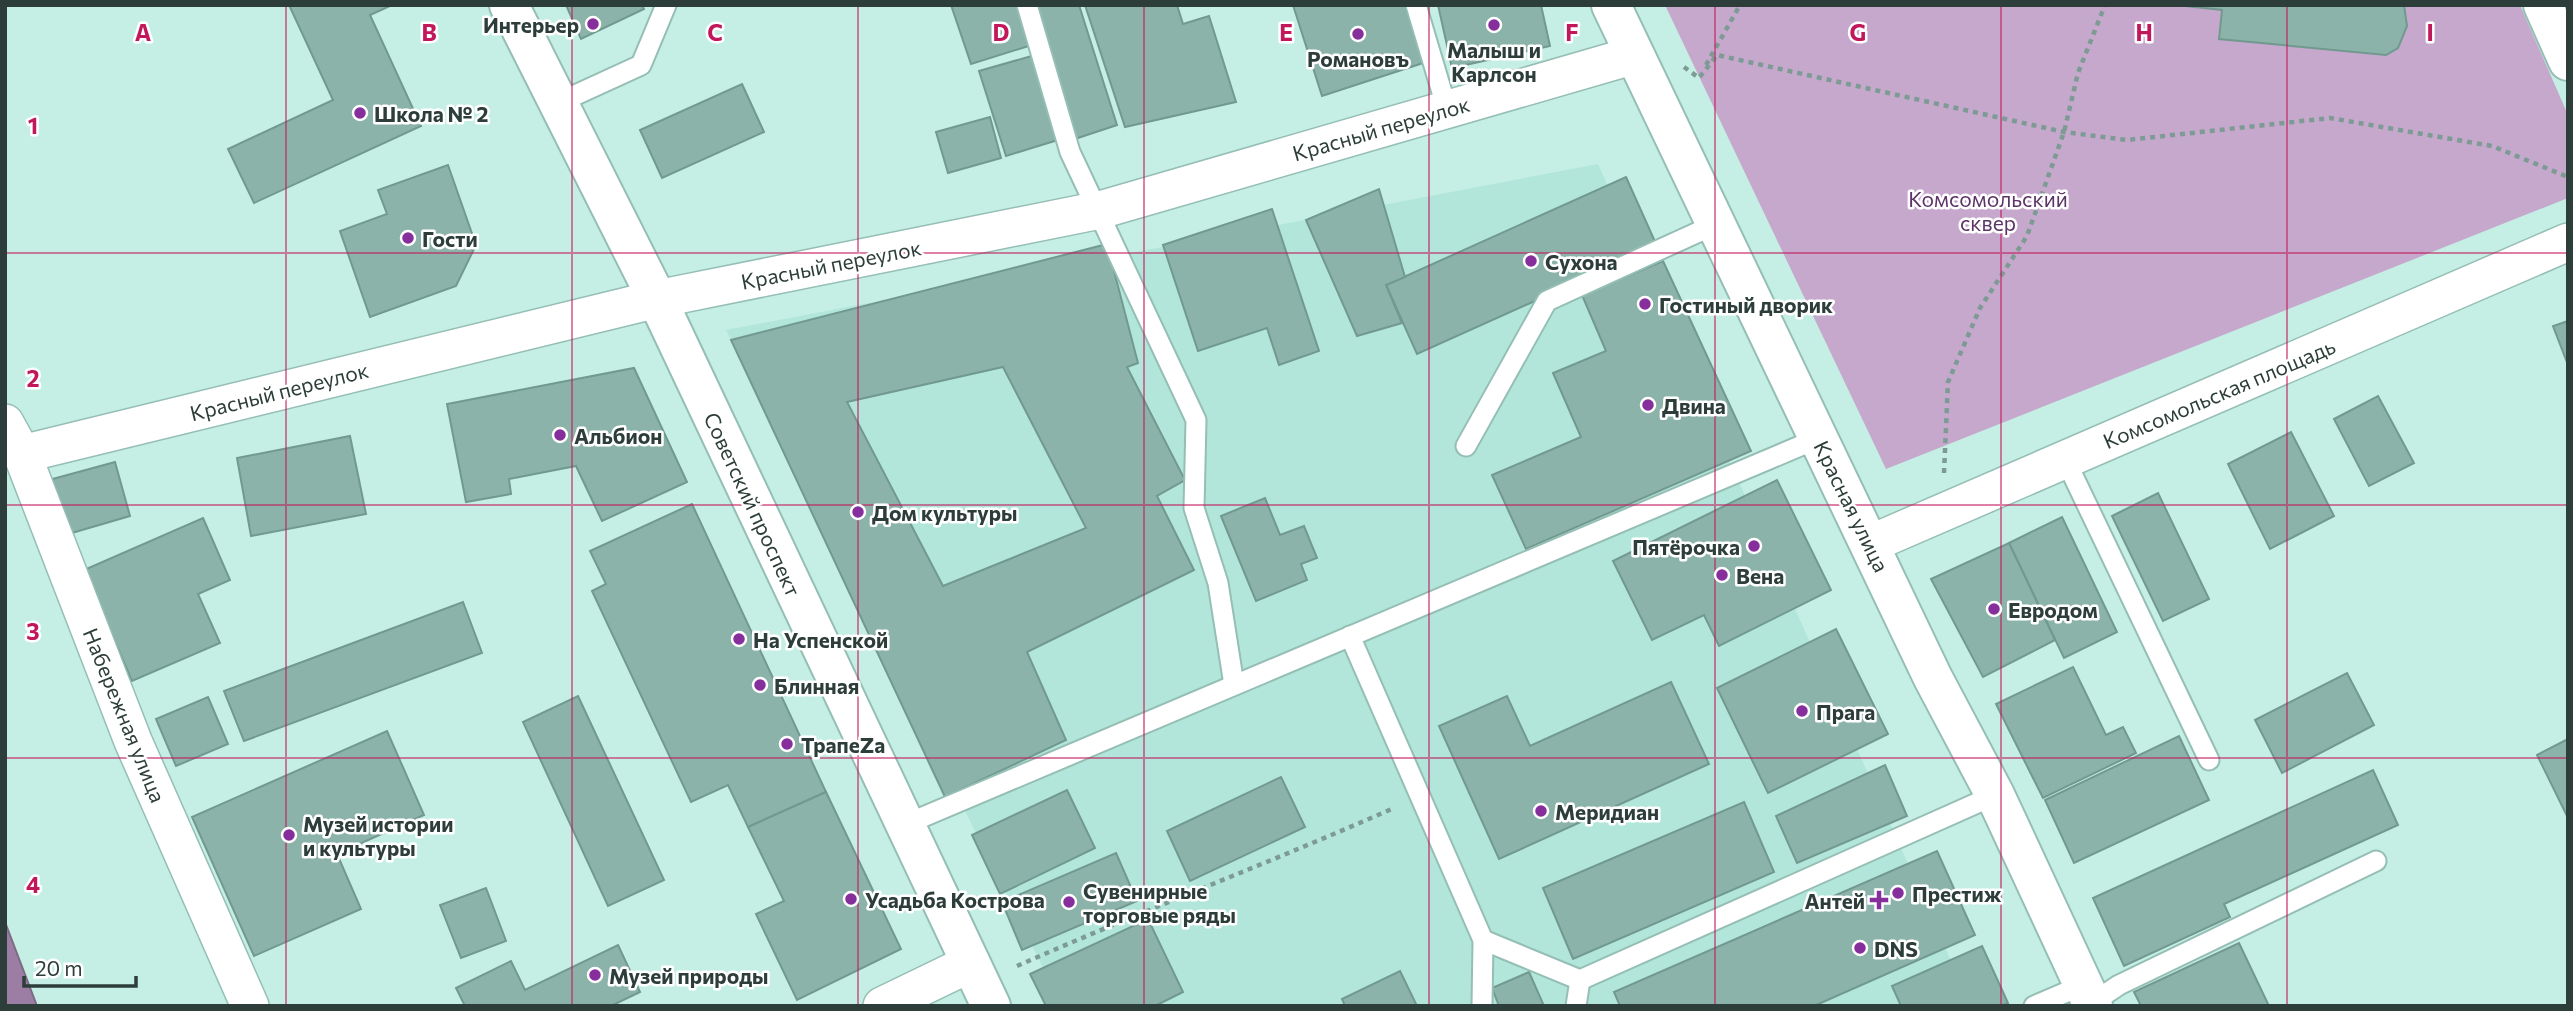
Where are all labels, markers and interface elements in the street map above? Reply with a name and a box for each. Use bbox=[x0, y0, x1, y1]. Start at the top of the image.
place label: Интерьер bbox=[483, 12, 579, 37]
marker: Интерьер bbox=[585, 16, 601, 32]
marker: Малыш и Карлсон bbox=[1486, 17, 1502, 33]
text: A bbox=[135, 18, 152, 46]
text: B bbox=[421, 18, 437, 46]
text: C bbox=[707, 18, 723, 46]
text: D bbox=[993, 18, 1010, 46]
text: E bbox=[1279, 18, 1293, 46]
text: F bbox=[1565, 18, 1579, 46]
text: G bbox=[1850, 18, 1866, 46]
text: H bbox=[2135, 18, 2153, 46]
text: I bbox=[2426, 18, 2434, 46]
marker: Романовъ bbox=[1350, 26, 1366, 42]
place label: Малыш и Карлсон bbox=[1447, 37, 1541, 86]
place label: Романовъ bbox=[1307, 46, 1409, 71]
street label: Красный переулок bbox=[1290, 91, 1472, 165]
place label: Школа № 2 bbox=[374, 101, 488, 126]
marker: Школа № 2 bbox=[352, 105, 368, 121]
text: 1 bbox=[28, 111, 38, 139]
park label: Комсомольский сквер bbox=[1908, 186, 2068, 235]
place label: Гости bbox=[422, 226, 478, 251]
marker: Гости bbox=[400, 230, 416, 246]
street label: Красный переулок bbox=[739, 234, 923, 294]
place label: Сухона bbox=[1545, 249, 1617, 274]
marker: Сухона bbox=[1523, 253, 1539, 269]
place label: Гостиный дворик bbox=[1659, 292, 1833, 317]
marker: Гостиный дворик bbox=[1637, 296, 1653, 312]
street label: Комсомольская площадь bbox=[2099, 333, 2339, 453]
street label: Красный переулок bbox=[187, 357, 371, 425]
text: 2 bbox=[26, 364, 40, 392]
place label: Двина bbox=[1662, 393, 1726, 418]
marker: Двина bbox=[1640, 397, 1656, 413]
street label: Советский проспект bbox=[699, 408, 807, 600]
place label: Альбион bbox=[574, 423, 662, 448]
marker: Альбион bbox=[552, 427, 568, 443]
street label: Красная улица bbox=[1809, 436, 1895, 576]
place label: Дом культуры bbox=[872, 500, 1017, 525]
marker: Дом культуры bbox=[850, 504, 866, 520]
place label: Пятёрочка bbox=[1632, 534, 1740, 559]
marker: Пятёрочка bbox=[1746, 538, 1762, 554]
place label: Вена bbox=[1736, 563, 1784, 588]
marker: Вена bbox=[1714, 567, 1730, 583]
place label: Евродом bbox=[2008, 597, 2098, 622]
marker: Евродом bbox=[1986, 601, 2002, 617]
text: 3 bbox=[26, 617, 40, 645]
street label: Набережная улица bbox=[79, 624, 171, 806]
place label: На Успенской bbox=[753, 627, 888, 652]
marker: На Успенской bbox=[731, 631, 747, 647]
place label: Блинная bbox=[774, 673, 859, 698]
marker: Блинная bbox=[752, 677, 768, 693]
place label: Прага bbox=[1816, 699, 1875, 724]
marker: Прага bbox=[1794, 703, 1810, 719]
place label: ТрапеZa bbox=[801, 732, 885, 757]
marker: ТрапеZa bbox=[779, 736, 795, 752]
place label: Меридиан bbox=[1555, 799, 1659, 824]
marker: Меридиан bbox=[1533, 803, 1549, 819]
place label: Музей истории и культуры bbox=[303, 811, 453, 860]
marker: Музей истории и культуры bbox=[281, 827, 297, 843]
text: 4 bbox=[26, 870, 40, 898]
place label: Сувенирные торговые ряды bbox=[1083, 878, 1236, 927]
place label: Престиж bbox=[1912, 881, 2002, 906]
marker: Престиж bbox=[1890, 885, 1906, 901]
place label: Усадьба Кострова bbox=[865, 887, 1045, 912]
place label: Антей bbox=[1804, 888, 1865, 913]
marker: Усадьба Кострова bbox=[843, 891, 859, 907]
marker: Антей bbox=[1871, 892, 1887, 908]
marker: Сувенирные торговые ряды bbox=[1061, 894, 1077, 910]
place label: DNS bbox=[1874, 936, 1918, 961]
marker: DNS bbox=[1852, 940, 1868, 956]
scale bar bbox=[24, 944, 136, 988]
text: 20 m bbox=[35, 955, 83, 980]
place label: Музей природы bbox=[609, 963, 769, 988]
marker: Музей природы bbox=[587, 967, 603, 983]

